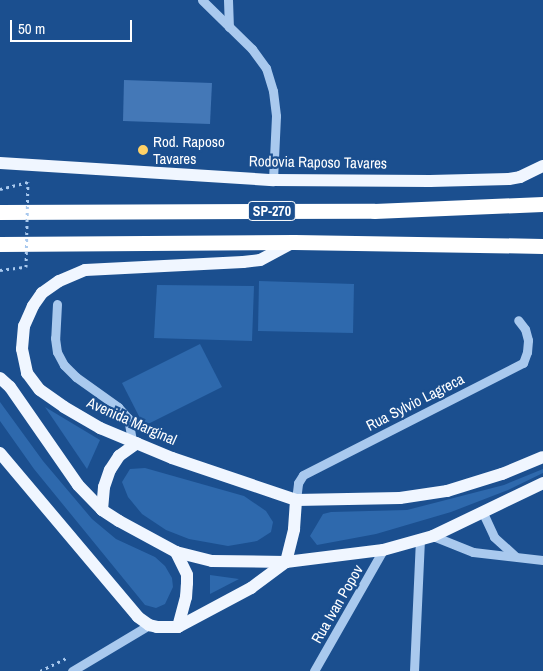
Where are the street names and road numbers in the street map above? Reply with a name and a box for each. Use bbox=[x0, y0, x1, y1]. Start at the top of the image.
street label: Rodovia Raposo Tavares bbox=[249, 152, 387, 172]
road number: SP-270 bbox=[247, 200, 297, 222]
street label: Rua Sylvio Lagreca bbox=[363, 370, 467, 434]
street label: Avenida Marginal bbox=[84, 393, 180, 449]
street label: Rua Ivan Popov bbox=[307, 562, 367, 646]

